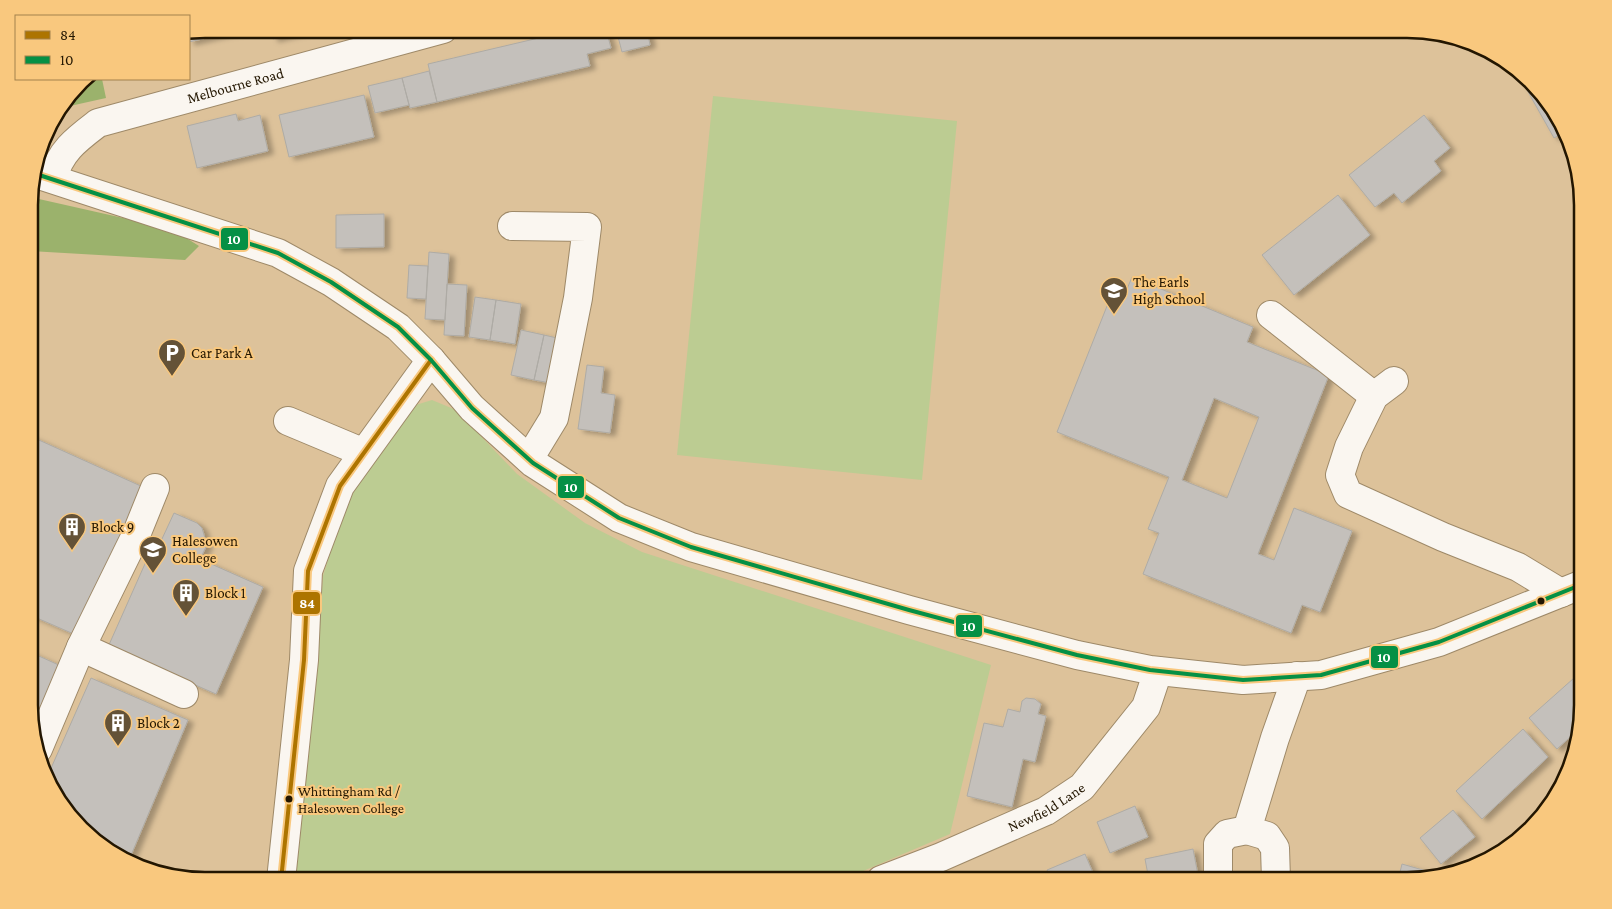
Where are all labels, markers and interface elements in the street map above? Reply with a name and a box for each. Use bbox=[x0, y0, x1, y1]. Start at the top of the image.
legend bbox=[15, 15, 190, 80]
text: 84 bbox=[60, 27, 76, 43]
text: 10 bbox=[60, 52, 73, 68]
street label: Melbourne Road bbox=[185, 65, 285, 106]
line badge: 10 bbox=[220, 227, 249, 251]
text: 10 bbox=[227, 231, 241, 247]
place label: The Earls High School bbox=[1133, 274, 1205, 308]
school or university icon: The Earls High School bbox=[1099, 276, 1129, 315]
parking icon: Car Park A bbox=[157, 338, 187, 377]
place label: Car Park A bbox=[191, 345, 253, 361]
line badge: 10 bbox=[557, 475, 585, 499]
text: 10 bbox=[564, 479, 578, 495]
building icon: Block 9 bbox=[57, 512, 87, 551]
place label: Block 9 bbox=[91, 519, 134, 535]
place label: Halesowen College bbox=[172, 533, 238, 567]
school or university icon: Halesowen College bbox=[138, 535, 168, 574]
building icon: Block 1 bbox=[171, 578, 201, 617]
place label: Block 1 bbox=[205, 585, 246, 601]
line badge: 84 bbox=[292, 591, 321, 615]
text: 84 bbox=[299, 595, 315, 611]
unlabelled marker bbox=[1536, 596, 1546, 606]
line badge: 10 bbox=[955, 614, 983, 638]
text: 10 bbox=[962, 618, 976, 634]
line badge: 10 bbox=[1370, 645, 1399, 669]
text: 10 bbox=[1377, 649, 1391, 665]
building icon: Block 2 bbox=[103, 708, 133, 747]
place label: Block 2 bbox=[137, 715, 180, 731]
street label: Newfield Lane bbox=[1005, 779, 1088, 835]
place label: Whittingham Rd / Halesowen College bbox=[298, 783, 404, 816]
marker: Whittingham Rd / Halesowen College bbox=[284, 794, 294, 804]

